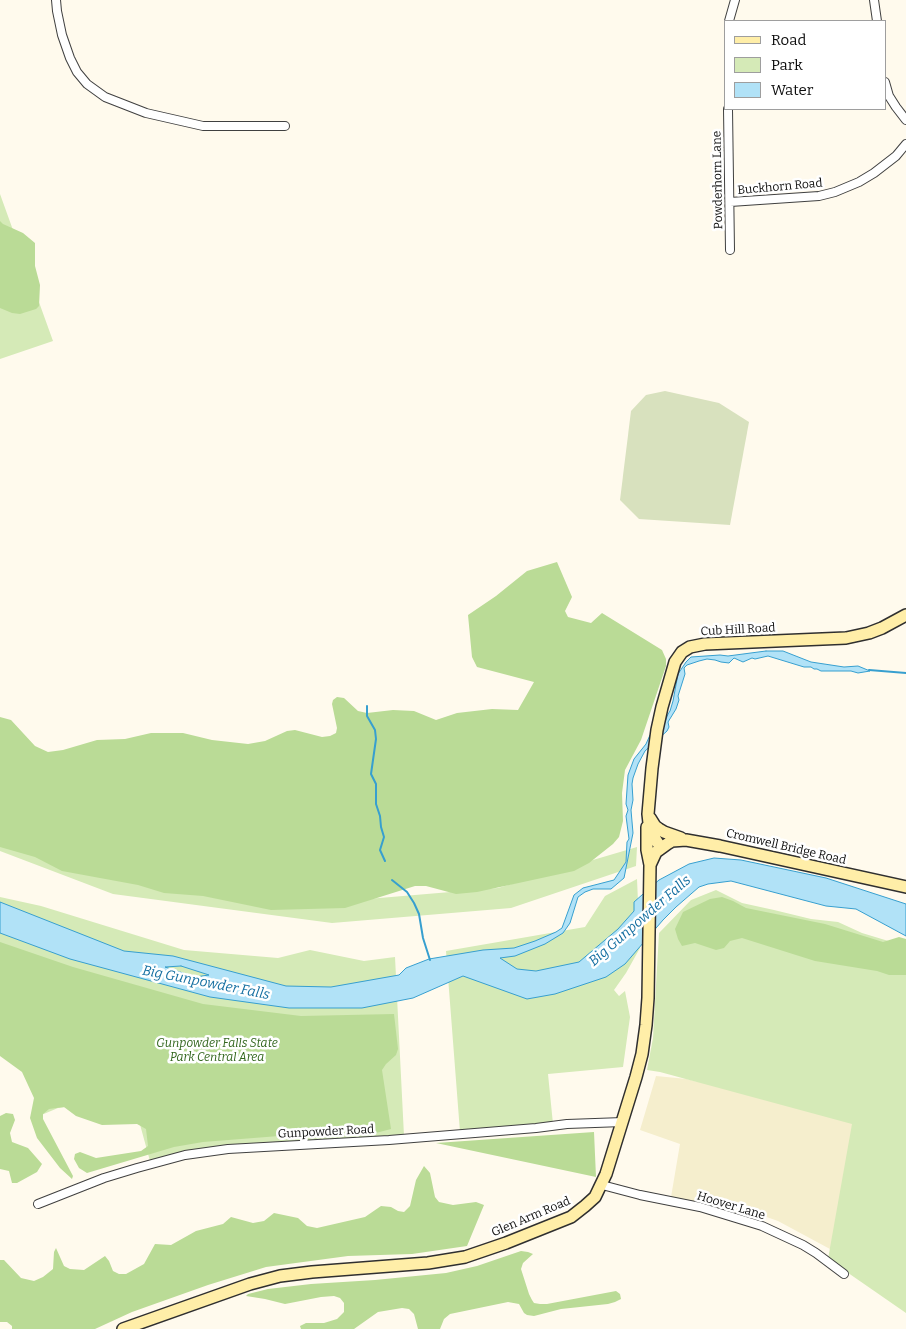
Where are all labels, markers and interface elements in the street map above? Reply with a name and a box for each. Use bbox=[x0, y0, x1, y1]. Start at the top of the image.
legend bbox=[724, 20, 886, 110]
text: Road bbox=[771, 31, 806, 49]
text: Park bbox=[771, 56, 803, 74]
text: Water bbox=[771, 81, 813, 99]
street label: Powderhorn Lane bbox=[710, 131, 726, 229]
street label: Buckhorn Road bbox=[737, 176, 823, 198]
street label: Cub Hill Road bbox=[700, 621, 776, 639]
street label: Cromwell Bridge Road bbox=[725, 826, 847, 868]
water label: Big Gunpowder Falls bbox=[586, 872, 694, 970]
water label: Big Gunpowder Falls bbox=[141, 962, 271, 1004]
park label: Gunpowder Falls State Park Central Area bbox=[156, 1037, 278, 1065]
street label: Gunpowder Road bbox=[277, 1122, 375, 1142]
street label: Hoover Lane bbox=[695, 1189, 767, 1223]
street label: Glen Arm Road bbox=[489, 1194, 573, 1240]

